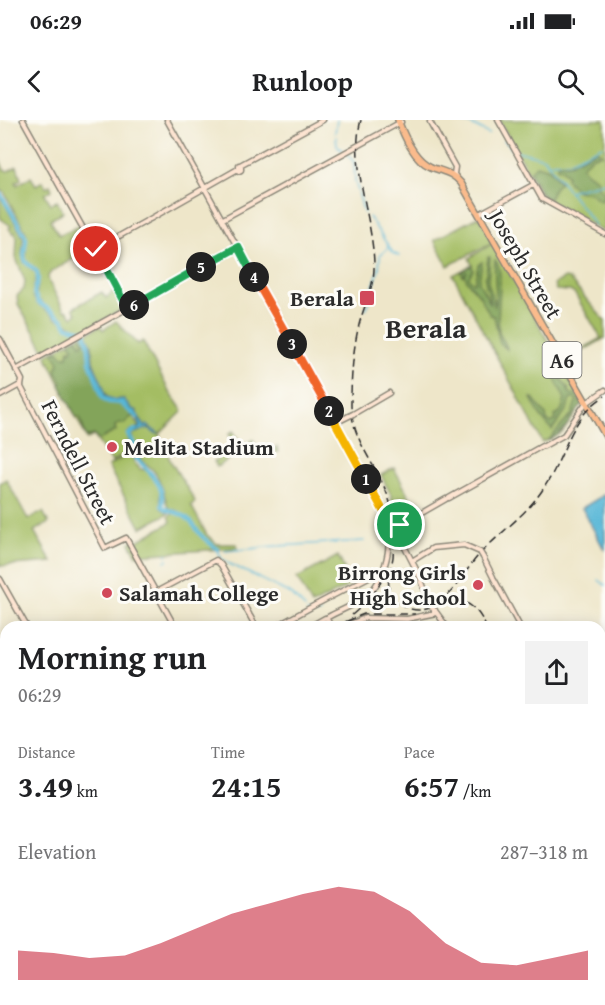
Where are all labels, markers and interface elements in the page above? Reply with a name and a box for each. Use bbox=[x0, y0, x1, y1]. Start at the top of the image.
text: 06:29 bbox=[30, 5, 82, 37]
text: Runloop bbox=[252, 61, 353, 101]
icon: back bbox=[18, 65, 51, 98]
icon: search bbox=[554, 65, 587, 98]
street label: Joseph Street bbox=[480, 201, 570, 325]
pin bbox=[70, 223, 121, 274]
icon: check bbox=[79, 232, 112, 265]
pin: 5 bbox=[186, 252, 216, 282]
text: 5 bbox=[197, 255, 205, 279]
pin: 4 bbox=[239, 262, 269, 292]
text: 4 bbox=[250, 265, 258, 289]
place label: Berala bbox=[290, 282, 355, 314]
marker: Berala bbox=[358, 289, 376, 307]
pin: 6 bbox=[119, 290, 149, 320]
text: 6 bbox=[130, 293, 138, 317]
district label: Berala bbox=[385, 307, 467, 348]
pin: 3 bbox=[277, 329, 307, 359]
text: 3 bbox=[288, 332, 296, 356]
road number: A6 bbox=[542, 342, 582, 378]
street label: Ferndell Street bbox=[34, 394, 124, 530]
pin: 2 bbox=[314, 396, 344, 426]
text: 2 bbox=[325, 399, 333, 423]
place label: Melita Stadium bbox=[124, 431, 274, 463]
marker: Melita Stadium bbox=[105, 440, 119, 454]
pin: 1 bbox=[351, 464, 381, 494]
text: 1 bbox=[362, 467, 370, 491]
pin bbox=[374, 499, 425, 550]
icon: arrive bbox=[383, 508, 416, 541]
place label: Birrong Girls High School bbox=[338, 556, 466, 613]
place label: Salamah College bbox=[119, 577, 279, 609]
marker: Birrong Girls High School bbox=[471, 578, 485, 592]
marker: Salamah College bbox=[100, 586, 114, 600]
text: Morning run bbox=[18, 633, 207, 681]
button: share bbox=[525, 641, 588, 704]
text: 06:29 bbox=[18, 680, 61, 709]
text: Distance bbox=[18, 740, 75, 764]
text: Time bbox=[211, 740, 245, 764]
text: Pace bbox=[404, 740, 435, 764]
text: 3.49 bbox=[18, 764, 73, 808]
text: 24:15 bbox=[211, 764, 282, 808]
text: 6:57 bbox=[404, 764, 459, 808]
text: km bbox=[73, 779, 98, 803]
text: /km bbox=[459, 779, 491, 803]
text: Elevation bbox=[18, 837, 96, 866]
text: 287–318 m bbox=[500, 837, 588, 866]

